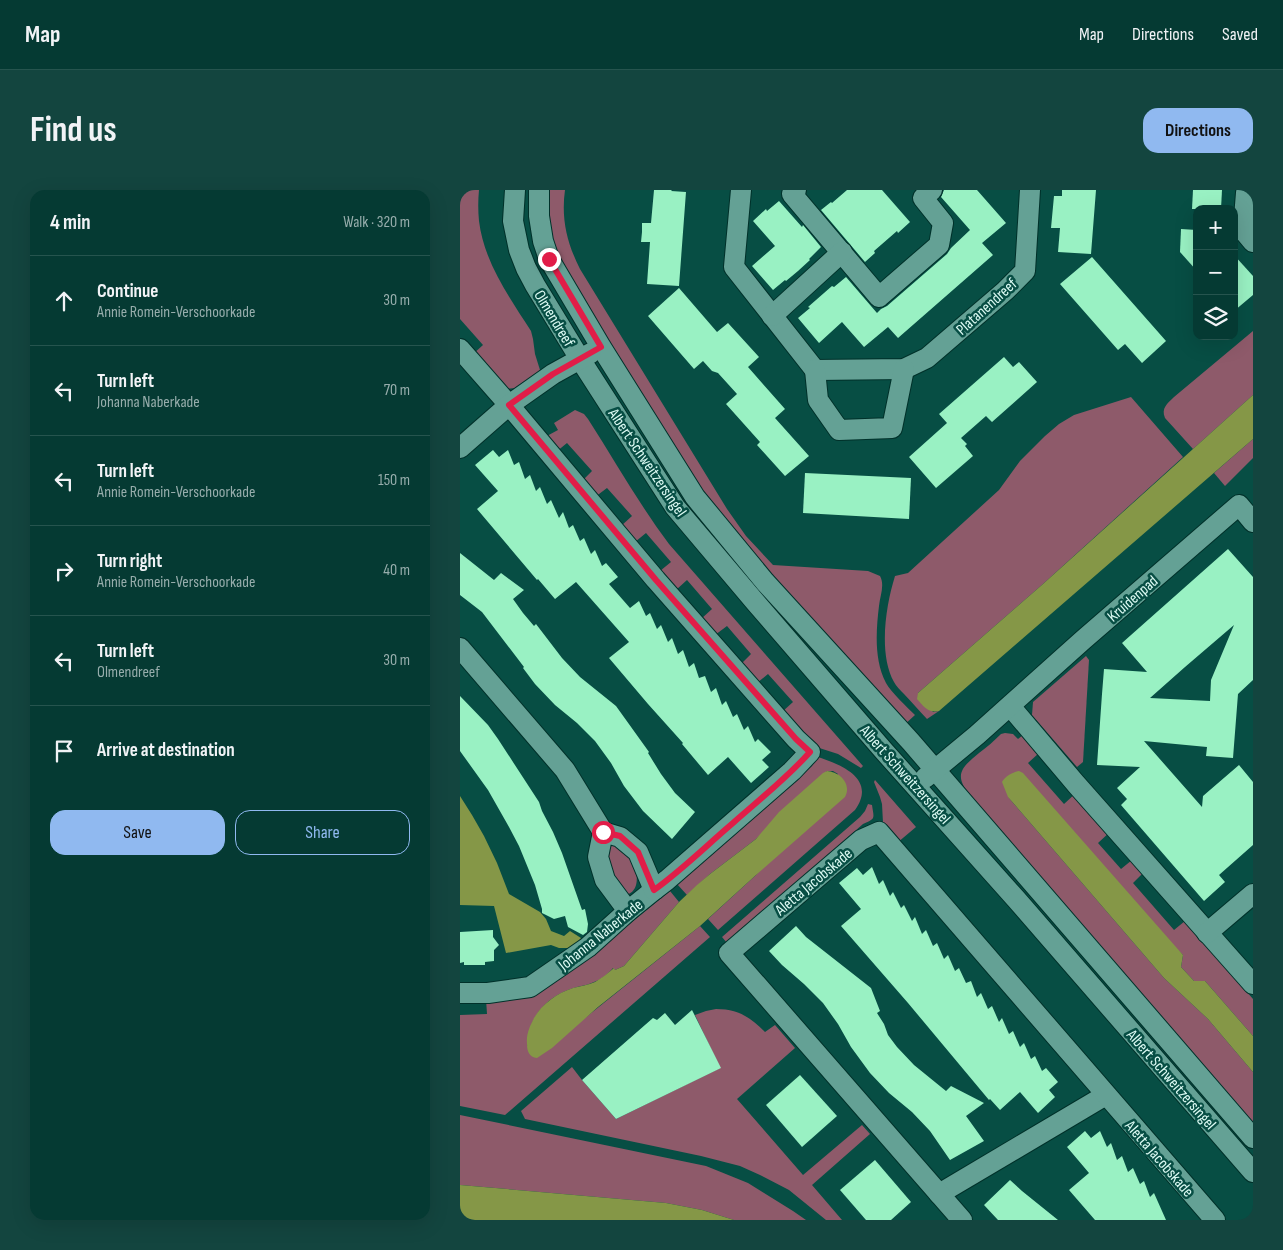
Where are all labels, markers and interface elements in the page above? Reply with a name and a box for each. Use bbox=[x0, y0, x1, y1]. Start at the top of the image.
text: Map bbox=[25, 20, 60, 49]
text: Map bbox=[1079, 24, 1104, 45]
text: Directions bbox=[1132, 24, 1194, 45]
text: Saved bbox=[1222, 24, 1258, 45]
button: Directions bbox=[1143, 108, 1253, 153]
text: Find us bbox=[30, 109, 117, 152]
map controls bbox=[1193, 205, 1238, 340]
button: + bbox=[1193, 205, 1238, 250]
text: 4 min bbox=[50, 210, 91, 235]
text: Walk · 320 m bbox=[343, 213, 410, 232]
route end bbox=[538, 248, 561, 271]
button: − bbox=[1193, 250, 1238, 295]
street label: Platanendreef bbox=[953, 275, 1022, 339]
text: Continue bbox=[97, 280, 158, 303]
icon: ahead bbox=[50, 287, 78, 315]
street label: Olmendreef bbox=[529, 287, 578, 351]
text: 30 m bbox=[383, 291, 410, 310]
button: layers bbox=[1193, 295, 1238, 340]
text: Annie Romein-Verschoorkade bbox=[97, 303, 255, 322]
text: Turn left bbox=[97, 370, 154, 393]
icon: left bbox=[50, 377, 78, 405]
text: 70 m bbox=[384, 381, 410, 400]
text: Johanna Naberkade bbox=[97, 393, 200, 412]
street label: Albert Schweitzersingel bbox=[603, 404, 690, 521]
text: Turn left bbox=[97, 460, 154, 483]
icon: left bbox=[50, 467, 78, 495]
text: 150 m bbox=[378, 471, 410, 490]
text: Annie Romein-Verschoorkade bbox=[97, 483, 255, 502]
text: Turn right bbox=[97, 550, 162, 573]
icon: right bbox=[50, 557, 78, 585]
text: 40 m bbox=[383, 561, 410, 580]
street label: Kruidenpad bbox=[1104, 572, 1162, 626]
text: Annie Romein-Verschoorkade bbox=[97, 573, 255, 592]
text: Turn left bbox=[97, 640, 154, 663]
icon: left bbox=[50, 647, 78, 675]
text: 30 m bbox=[383, 651, 410, 670]
text: Olmendreef bbox=[97, 663, 160, 682]
street label: Albert Schweitzersingel bbox=[855, 721, 954, 828]
icon: arrive bbox=[50, 737, 78, 765]
text: Arrive at destination bbox=[97, 739, 235, 762]
button: Save bbox=[50, 810, 225, 855]
button: Share bbox=[235, 810, 410, 855]
route start bbox=[592, 821, 615, 844]
street label: Aletta Jacobskade bbox=[771, 844, 856, 921]
street label: Johanna Naberkade bbox=[554, 895, 647, 975]
street label: Albert Schweitzersingel bbox=[1122, 1025, 1219, 1134]
street label: Aletta Jacobskade bbox=[1120, 1116, 1197, 1201]

